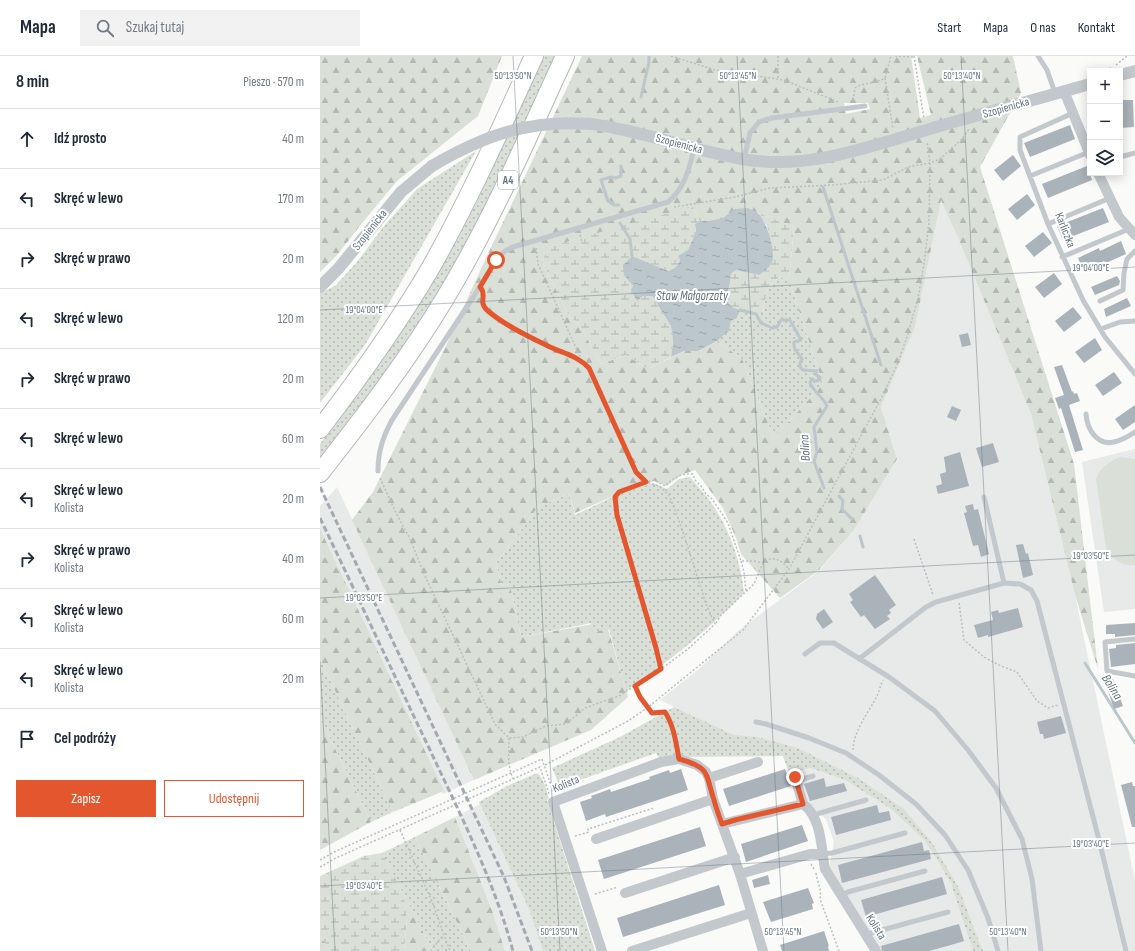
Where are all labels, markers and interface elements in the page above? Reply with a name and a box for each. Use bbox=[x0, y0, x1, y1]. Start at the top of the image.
search box bbox=[80, 10, 360, 46]
text: Mapa bbox=[20, 16, 56, 39]
icon: search bbox=[94, 17, 116, 39]
text: Szukaj tutaj bbox=[126, 18, 184, 37]
text: Start bbox=[937, 19, 961, 36]
text: Mapa bbox=[983, 19, 1008, 36]
text: O nas bbox=[1030, 19, 1056, 36]
text: Kontakt bbox=[1078, 19, 1115, 36]
map controls bbox=[1087, 68, 1123, 176]
button: + bbox=[1087, 68, 1123, 104]
text: 50°13'50"N bbox=[494, 70, 532, 82]
text: 50°13'45"N bbox=[720, 70, 756, 82]
text: 50°13'40"N bbox=[943, 70, 981, 82]
text: 8 min bbox=[16, 72, 49, 92]
text: Pieszo · 570 m bbox=[243, 74, 304, 90]
street label: Szopienicka bbox=[981, 94, 1031, 122]
button: − bbox=[1087, 104, 1123, 140]
icon: ahead bbox=[16, 128, 38, 150]
text: Idź prosto bbox=[54, 129, 107, 148]
text: 40 m bbox=[282, 131, 304, 147]
street label: Szopienicka bbox=[654, 131, 704, 158]
button: layers bbox=[1087, 140, 1123, 176]
road number: A4 bbox=[498, 171, 518, 189]
icon: left bbox=[16, 188, 38, 210]
text: Skręć w lewo bbox=[54, 189, 123, 208]
text: 170 m bbox=[278, 191, 304, 207]
street label: Szopienicka bbox=[349, 206, 391, 253]
street label: Karliczka bbox=[1051, 210, 1079, 250]
icon: right bbox=[16, 248, 38, 270]
text: Skręć w prawo bbox=[54, 249, 131, 268]
text: 20 m bbox=[282, 251, 304, 267]
route start bbox=[487, 251, 505, 269]
text: 19°04'00"E bbox=[1072, 262, 1110, 274]
water label: Staw Małgorzaty bbox=[656, 288, 729, 304]
text: 19°04'00"E bbox=[345, 304, 383, 316]
icon: left bbox=[16, 308, 38, 330]
text: Skręć w lewo bbox=[54, 309, 123, 328]
text: 120 m bbox=[278, 311, 304, 327]
icon: right bbox=[16, 368, 38, 390]
text: Skręć w prawo bbox=[54, 369, 131, 388]
text: 20 m bbox=[282, 371, 304, 387]
icon: left bbox=[16, 428, 38, 450]
text: Skręć w lewo bbox=[54, 429, 123, 448]
text: 60 m bbox=[282, 431, 304, 447]
water label: Bolina bbox=[796, 434, 814, 462]
text: Skręć w lewo bbox=[54, 481, 123, 500]
icon: left bbox=[16, 488, 38, 510]
text: 20 m bbox=[282, 491, 304, 507]
text: Kolista bbox=[54, 500, 84, 516]
text: Skręć w prawo bbox=[54, 541, 131, 560]
icon: right bbox=[16, 548, 38, 570]
text: 19°03'50"E bbox=[1073, 550, 1109, 562]
text: 40 m bbox=[282, 551, 304, 567]
text: Kolista bbox=[54, 560, 84, 576]
text: 19°03'50"E bbox=[346, 592, 382, 604]
text: Skręć w lewo bbox=[54, 601, 123, 620]
icon: left bbox=[16, 608, 38, 630]
text: 60 m bbox=[282, 611, 304, 627]
text: Kolista bbox=[54, 620, 84, 636]
text: Skręć w lewo bbox=[54, 661, 123, 680]
icon: left bbox=[16, 668, 38, 690]
text: 20 m bbox=[282, 671, 304, 687]
water label: Bolina bbox=[1098, 671, 1126, 703]
text: Kolista bbox=[54, 680, 84, 696]
icon: arrive bbox=[16, 728, 38, 750]
text: Cel podróży bbox=[54, 729, 116, 748]
route end bbox=[786, 768, 804, 786]
street label: Kolista bbox=[550, 772, 582, 796]
button: Zapisz bbox=[16, 780, 156, 817]
button: Udostępnij bbox=[164, 780, 304, 817]
text: 19°03'40"E bbox=[1073, 838, 1109, 850]
text: 19°03'40"E bbox=[346, 880, 382, 892]
street label: Kolista bbox=[862, 911, 890, 943]
text: 50°13'50"N bbox=[540, 926, 578, 938]
text: 50°13'45"N bbox=[765, 926, 801, 938]
text: 50°13'40"N bbox=[989, 926, 1027, 938]

